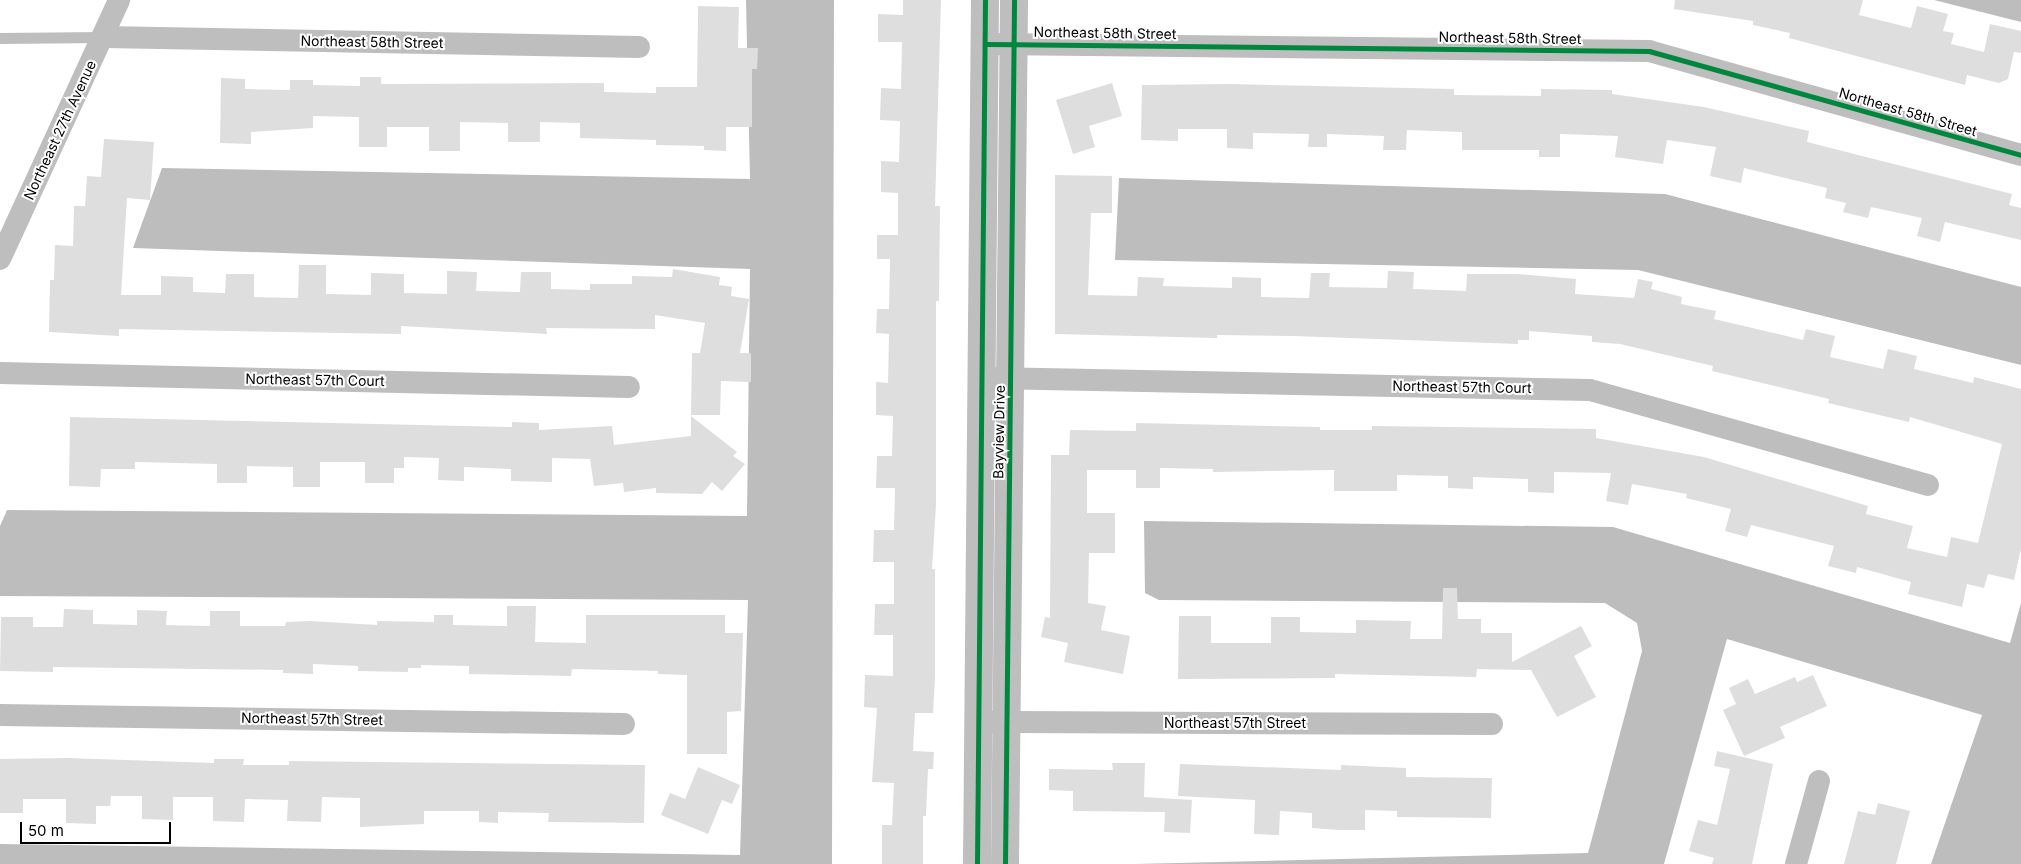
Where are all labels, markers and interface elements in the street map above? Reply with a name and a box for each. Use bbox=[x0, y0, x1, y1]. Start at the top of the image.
street label: Northeast 58th Street bbox=[1033, 23, 1177, 43]
street label: Northeast 58th Street bbox=[1438, 28, 1582, 48]
street label: Northeast 58th Street bbox=[300, 32, 444, 52]
street label: Northeast 27th Avenue bbox=[20, 58, 100, 202]
street label: Northeast 58th Street bbox=[1837, 84, 1979, 140]
street label: Northeast 57th Court bbox=[245, 370, 385, 390]
street label: Northeast 57th Court bbox=[1392, 377, 1532, 397]
street label: Bayview Drive bbox=[990, 385, 1008, 479]
street label: Northeast 57th Street bbox=[241, 709, 383, 729]
street label: Northeast 57th Street bbox=[1164, 715, 1306, 731]
scale bar bbox=[22, 812, 174, 844]
text: 50 m bbox=[28, 821, 64, 840]

